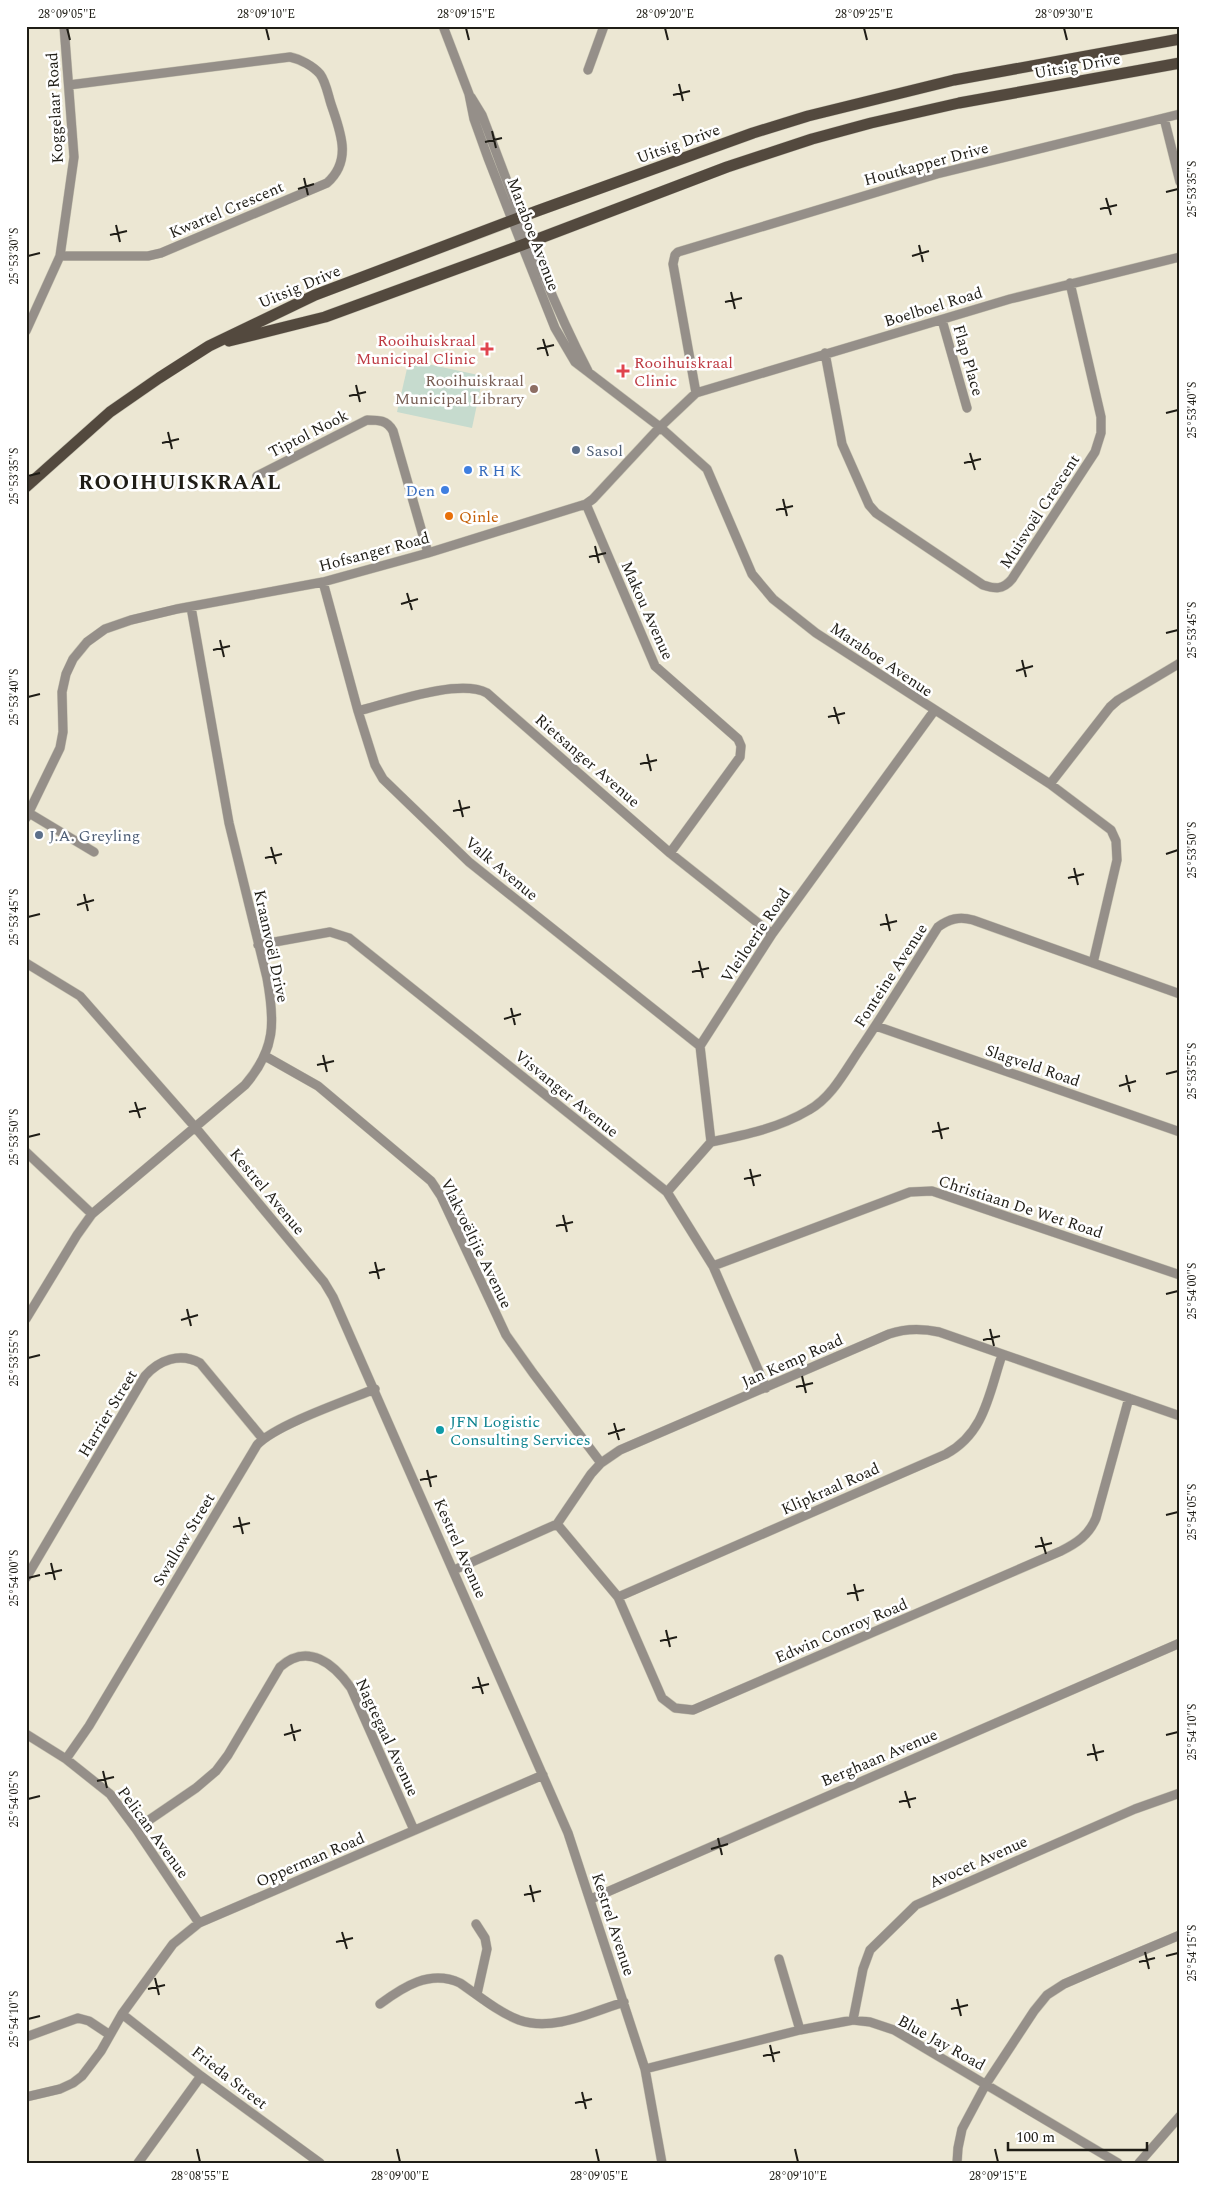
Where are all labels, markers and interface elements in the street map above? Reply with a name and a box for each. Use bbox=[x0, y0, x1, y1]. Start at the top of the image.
text: 28°09'05"E bbox=[38, 5, 96, 24]
text: 28°09'10"E bbox=[237, 5, 295, 24]
text: 28°09'15"E bbox=[437, 5, 495, 24]
text: 28°09'20"E bbox=[636, 5, 694, 24]
text: 28°09'25"E bbox=[835, 5, 893, 24]
text: 28°09'30"E bbox=[1035, 5, 1093, 24]
street label: Uitsig Drive bbox=[1032, 47, 1122, 85]
street label: Koggelaar Road bbox=[40, 52, 70, 164]
street label: Uitsig Drive bbox=[633, 118, 723, 170]
street label: Houtkapper Drive bbox=[861, 136, 991, 192]
text: 25°53'35"S bbox=[1183, 161, 1202, 217]
street label: Maraboe Avenue bbox=[500, 174, 566, 295]
street label: Kwartel Crescent bbox=[165, 175, 288, 245]
text: 25°53'30"S bbox=[5, 228, 24, 284]
street label: Uitsig Drive bbox=[255, 259, 344, 315]
street label: Boelboel Road bbox=[881, 281, 986, 333]
street label: Flap Place bbox=[946, 322, 990, 399]
place label: Rooihuiskraal Municipal Clinic bbox=[356, 329, 476, 371]
marker: Rooihuiskraal Municipal Clinic bbox=[480, 342, 494, 356]
place label: Rooihuiskraal Clinic bbox=[634, 351, 733, 393]
marker: Rooihuiskraal Clinic bbox=[616, 364, 630, 378]
place label: Rooihuiskraal Municipal Library bbox=[395, 369, 525, 411]
text: 25°53'40"S bbox=[1183, 382, 1202, 438]
marker: Rooihuiskraal Municipal Library bbox=[528, 383, 540, 395]
street label: Tiptol Nook bbox=[264, 403, 353, 464]
place label: Sasol bbox=[586, 439, 623, 463]
marker: Sasol bbox=[570, 444, 582, 456]
text: 25°53'35"S bbox=[5, 448, 24, 504]
street label: Muisvoël Crescent bbox=[994, 449, 1086, 573]
place label: R H K bbox=[478, 459, 522, 483]
marker: R H K bbox=[462, 464, 474, 476]
district label: ROOIHUISKRAAL bbox=[78, 467, 282, 499]
place label: Den bbox=[406, 479, 435, 503]
marker: Den bbox=[439, 484, 451, 496]
place label: Qinle bbox=[459, 505, 499, 529]
marker: Qinle bbox=[443, 510, 455, 522]
street label: Hofsanger Road bbox=[316, 526, 432, 578]
street label: Makou Avenue bbox=[615, 557, 680, 664]
text: 25°53'45"S bbox=[1183, 602, 1202, 658]
street label: Maraboe Avenue bbox=[825, 616, 938, 703]
text: 25°53'40"S bbox=[5, 669, 24, 725]
street label: Rietsanger Avenue bbox=[529, 708, 645, 813]
text: 25°53'50"S bbox=[1183, 822, 1202, 878]
place label: J.A. Greyling bbox=[49, 824, 140, 848]
marker: J.A. Greyling bbox=[33, 829, 45, 841]
street label: Valk Avenue bbox=[459, 831, 543, 907]
street label: Vleiloerie Road bbox=[715, 883, 796, 988]
street label: Kraanvoël Drive bbox=[247, 888, 295, 1005]
text: 25°53'45"S bbox=[5, 889, 24, 945]
street label: Fonteine Avenue bbox=[848, 919, 933, 1032]
street label: Slagveld Road bbox=[982, 1039, 1083, 1093]
text: 25°53'55"S bbox=[1183, 1043, 1202, 1099]
street label: Visvanger Avenue bbox=[509, 1044, 624, 1143]
text: 25°53'50"S bbox=[5, 1109, 24, 1165]
street label: Kestrel Avenue bbox=[224, 1143, 311, 1240]
street label: Christiaan De Wet Road bbox=[935, 1169, 1106, 1245]
street label: Vlakvoëltjie Avenue bbox=[434, 1174, 518, 1313]
text: 25°54'00"S bbox=[1183, 1263, 1202, 1319]
street label: Jan Kemp Road bbox=[738, 1328, 847, 1394]
text: 25°53'55"S bbox=[5, 1330, 24, 1386]
street label: Harrier Street bbox=[72, 1365, 144, 1462]
place label: JFN Logistic Consulting Services bbox=[450, 1410, 591, 1452]
marker: JFN Logistic Consulting Services bbox=[434, 1424, 446, 1436]
street label: Klipkraal Road bbox=[777, 1456, 884, 1521]
text: 25°54'05"S bbox=[1183, 1484, 1202, 1540]
street label: Swallow Street bbox=[147, 1488, 221, 1591]
street label: Kestrel Avenue bbox=[427, 1495, 493, 1602]
text: 25°54'00"S bbox=[5, 1550, 24, 1606]
street label: Edwin Conroy Road bbox=[771, 1592, 912, 1670]
street label: Nagtegaal Avenue bbox=[349, 1674, 425, 1801]
text: 25°54'10"S bbox=[1183, 1704, 1202, 1760]
street label: Berghaan Avenue bbox=[817, 1723, 941, 1793]
text: 25°54'05"S bbox=[5, 1771, 24, 1827]
street label: Pelican Avenue bbox=[111, 1781, 195, 1884]
street label: Opperman Road bbox=[252, 1826, 369, 1894]
street label: Avocet Avenue bbox=[925, 1829, 1032, 1894]
street label: Kestrel Avenue bbox=[585, 1870, 641, 1979]
text: 25°54'15"S bbox=[1183, 1925, 1202, 1981]
text: 25°54'10"S bbox=[5, 1991, 24, 2047]
street label: Blue Jay Road bbox=[893, 2009, 990, 2077]
street label: Frieda Street bbox=[186, 2040, 273, 2116]
scale bar bbox=[1008, 2119, 1147, 2151]
text: 100 m bbox=[1016, 2126, 1055, 2149]
text: 28°08'55"E bbox=[171, 2167, 229, 2186]
text: 28°09'00"E bbox=[371, 2167, 429, 2186]
text: 28°09'05"E bbox=[570, 2167, 628, 2186]
text: 28°09'10"E bbox=[769, 2167, 827, 2186]
text: 28°09'15"E bbox=[969, 2167, 1027, 2186]

